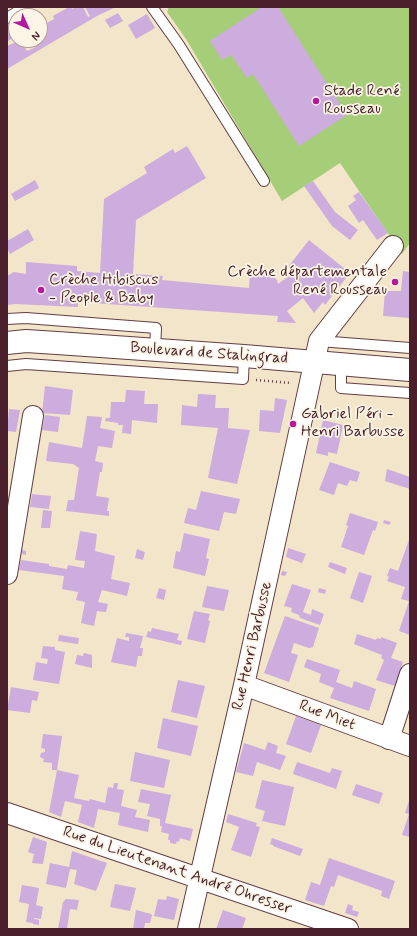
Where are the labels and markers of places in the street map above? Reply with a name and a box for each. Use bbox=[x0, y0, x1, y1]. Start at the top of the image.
place label: Stade René Rousseau bbox=[324, 82, 399, 120]
marker: Stade René Rousseau bbox=[311, 96, 321, 106]
place label: Crèche départementale René Rousseau bbox=[227, 263, 387, 301]
place label: Crèche Hibiscus - People & Baby bbox=[49, 271, 158, 309]
marker: Crèche départementale René Rousseau bbox=[390, 277, 400, 287]
marker: Crèche Hibiscus - People & Baby bbox=[36, 285, 46, 295]
place label: Gabriel Péri - Henri Barbusse bbox=[301, 405, 405, 443]
marker: Gabriel Péri - Henri Barbusse bbox=[288, 419, 298, 429]

